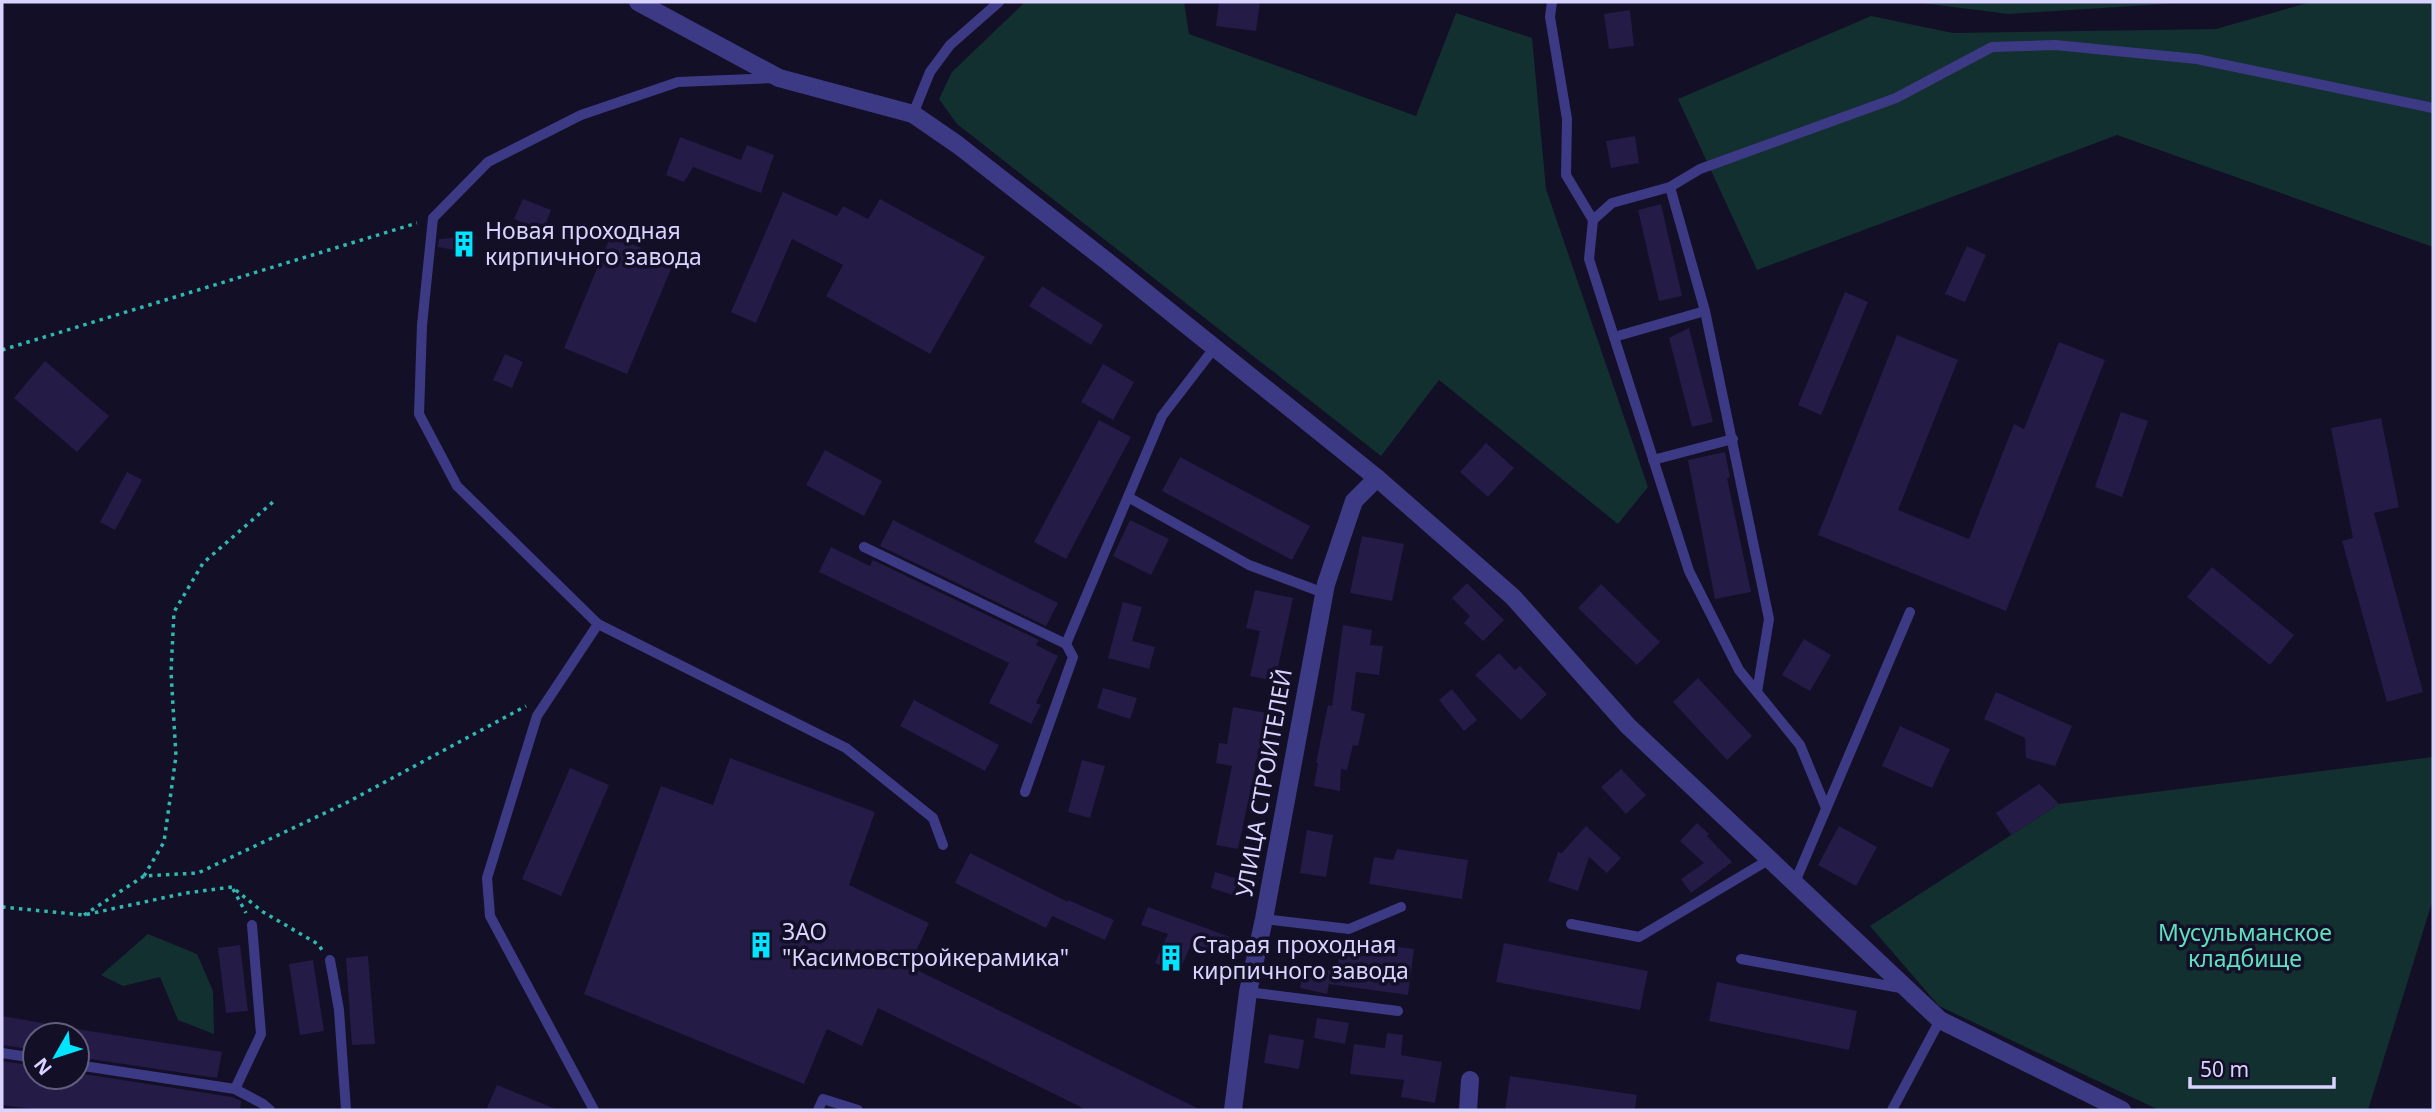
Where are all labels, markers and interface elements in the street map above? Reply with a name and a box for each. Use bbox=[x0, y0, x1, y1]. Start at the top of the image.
place label: Новая проходная кирпичного завода bbox=[485, 214, 702, 272]
building icon: Новая проходная кирпичного завода bbox=[449, 229, 479, 259]
street label: УЛИЦА СТРОИТЕЛЕЙ bbox=[1227, 666, 1299, 900]
place label: ЗАО "Касимовстройкерамика" bbox=[782, 915, 1069, 973]
park label: Мусульманское кладбище bbox=[2158, 916, 2332, 974]
place label: Старая проходная кирпичного завода bbox=[1192, 928, 1409, 986]
building icon: ЗАО "Касимовстройкерамика" bbox=[746, 930, 776, 960]
building icon: Старая проходная кирпичного завода bbox=[1156, 943, 1186, 973]
north arrow bbox=[21, 1021, 91, 1091]
scale bar bbox=[2190, 1046, 2334, 1090]
text: N bbox=[28, 1053, 58, 1081]
text: 50 m bbox=[2200, 1055, 2249, 1083]

